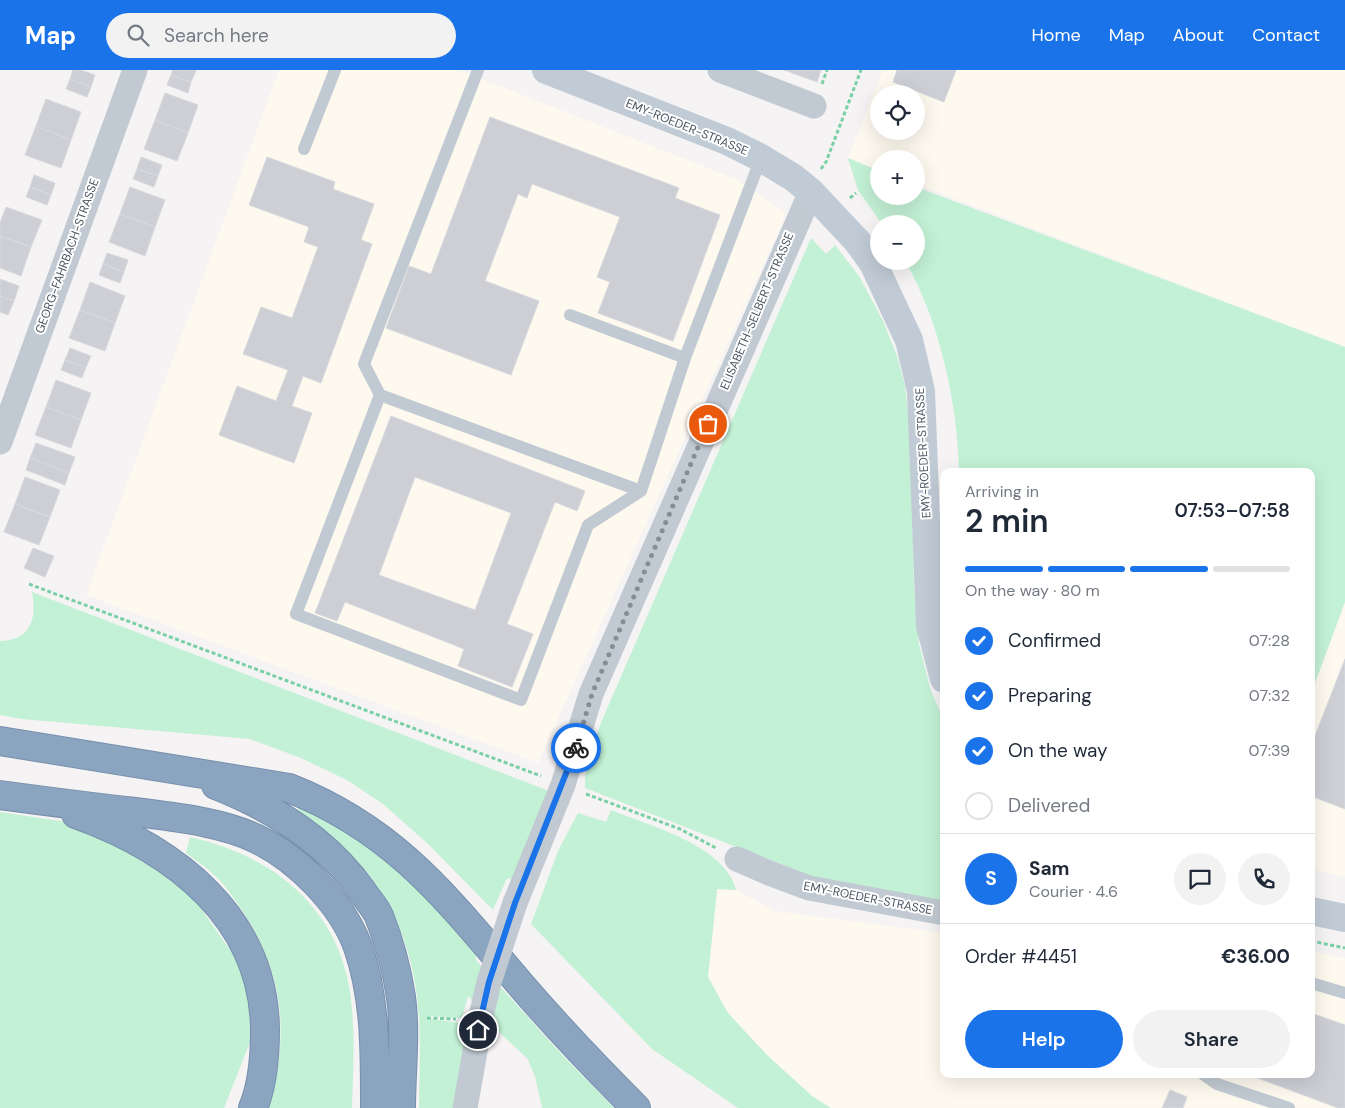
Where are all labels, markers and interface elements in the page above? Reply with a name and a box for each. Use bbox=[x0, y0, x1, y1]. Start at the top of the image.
search box bbox=[106, 13, 456, 58]
text: Map bbox=[25, 20, 76, 51]
icon: search bbox=[124, 21, 152, 49]
text: Search here bbox=[164, 23, 269, 48]
text: Home bbox=[1031, 23, 1081, 47]
text: Map bbox=[1109, 23, 1145, 47]
text: About bbox=[1173, 23, 1224, 47]
text: Contact bbox=[1252, 23, 1320, 47]
map controls bbox=[870, 85, 925, 270]
button: locate bbox=[870, 85, 925, 140]
street label: EMY-ROEDER-STRASSE bbox=[623, 95, 751, 159]
button: + bbox=[870, 150, 925, 205]
street label: GEORG-FAHRBACH-STRASSE bbox=[31, 176, 103, 336]
button: − bbox=[870, 215, 925, 270]
street label: ELISABETH-SELBERT-STRASSE bbox=[717, 230, 798, 392]
street label: EMY-ROEDER-STRASSE bbox=[912, 387, 934, 519]
pin bbox=[687, 403, 729, 445]
icon: bag bbox=[694, 410, 722, 438]
text: Arriving in bbox=[965, 481, 1039, 502]
text: 07:53–07:58 bbox=[1175, 498, 1290, 523]
text: 2 min bbox=[965, 500, 1049, 542]
text: On the way · 80 m bbox=[965, 580, 1100, 601]
icon: check bbox=[965, 627, 993, 655]
text: Confirmed bbox=[1008, 628, 1101, 653]
text: 07:28 bbox=[1249, 630, 1290, 651]
icon: check bbox=[965, 682, 993, 710]
text: Preparing bbox=[1008, 683, 1092, 708]
text: 07:32 bbox=[1249, 685, 1290, 706]
courier bbox=[551, 723, 601, 773]
icon: bike bbox=[562, 734, 590, 762]
icon: check bbox=[965, 737, 993, 765]
text: On the way bbox=[1008, 738, 1108, 763]
text: 07:39 bbox=[1248, 740, 1290, 761]
text: Delivered bbox=[1008, 793, 1090, 818]
button: chat bbox=[1174, 853, 1226, 905]
button: phone bbox=[1238, 853, 1290, 905]
text: Sam bbox=[1029, 856, 1070, 881]
text: S bbox=[985, 866, 997, 891]
street label: EMY-ROEDER-STRASSE bbox=[802, 878, 934, 918]
text: Courier · 4.6 bbox=[1029, 881, 1118, 902]
text: Order #4451 bbox=[965, 944, 1077, 969]
text: €36.00 bbox=[1221, 944, 1290, 969]
pin bbox=[457, 1009, 499, 1051]
button: Help bbox=[965, 1010, 1123, 1068]
button: Share bbox=[1133, 1010, 1290, 1068]
icon: home bbox=[464, 1016, 492, 1044]

